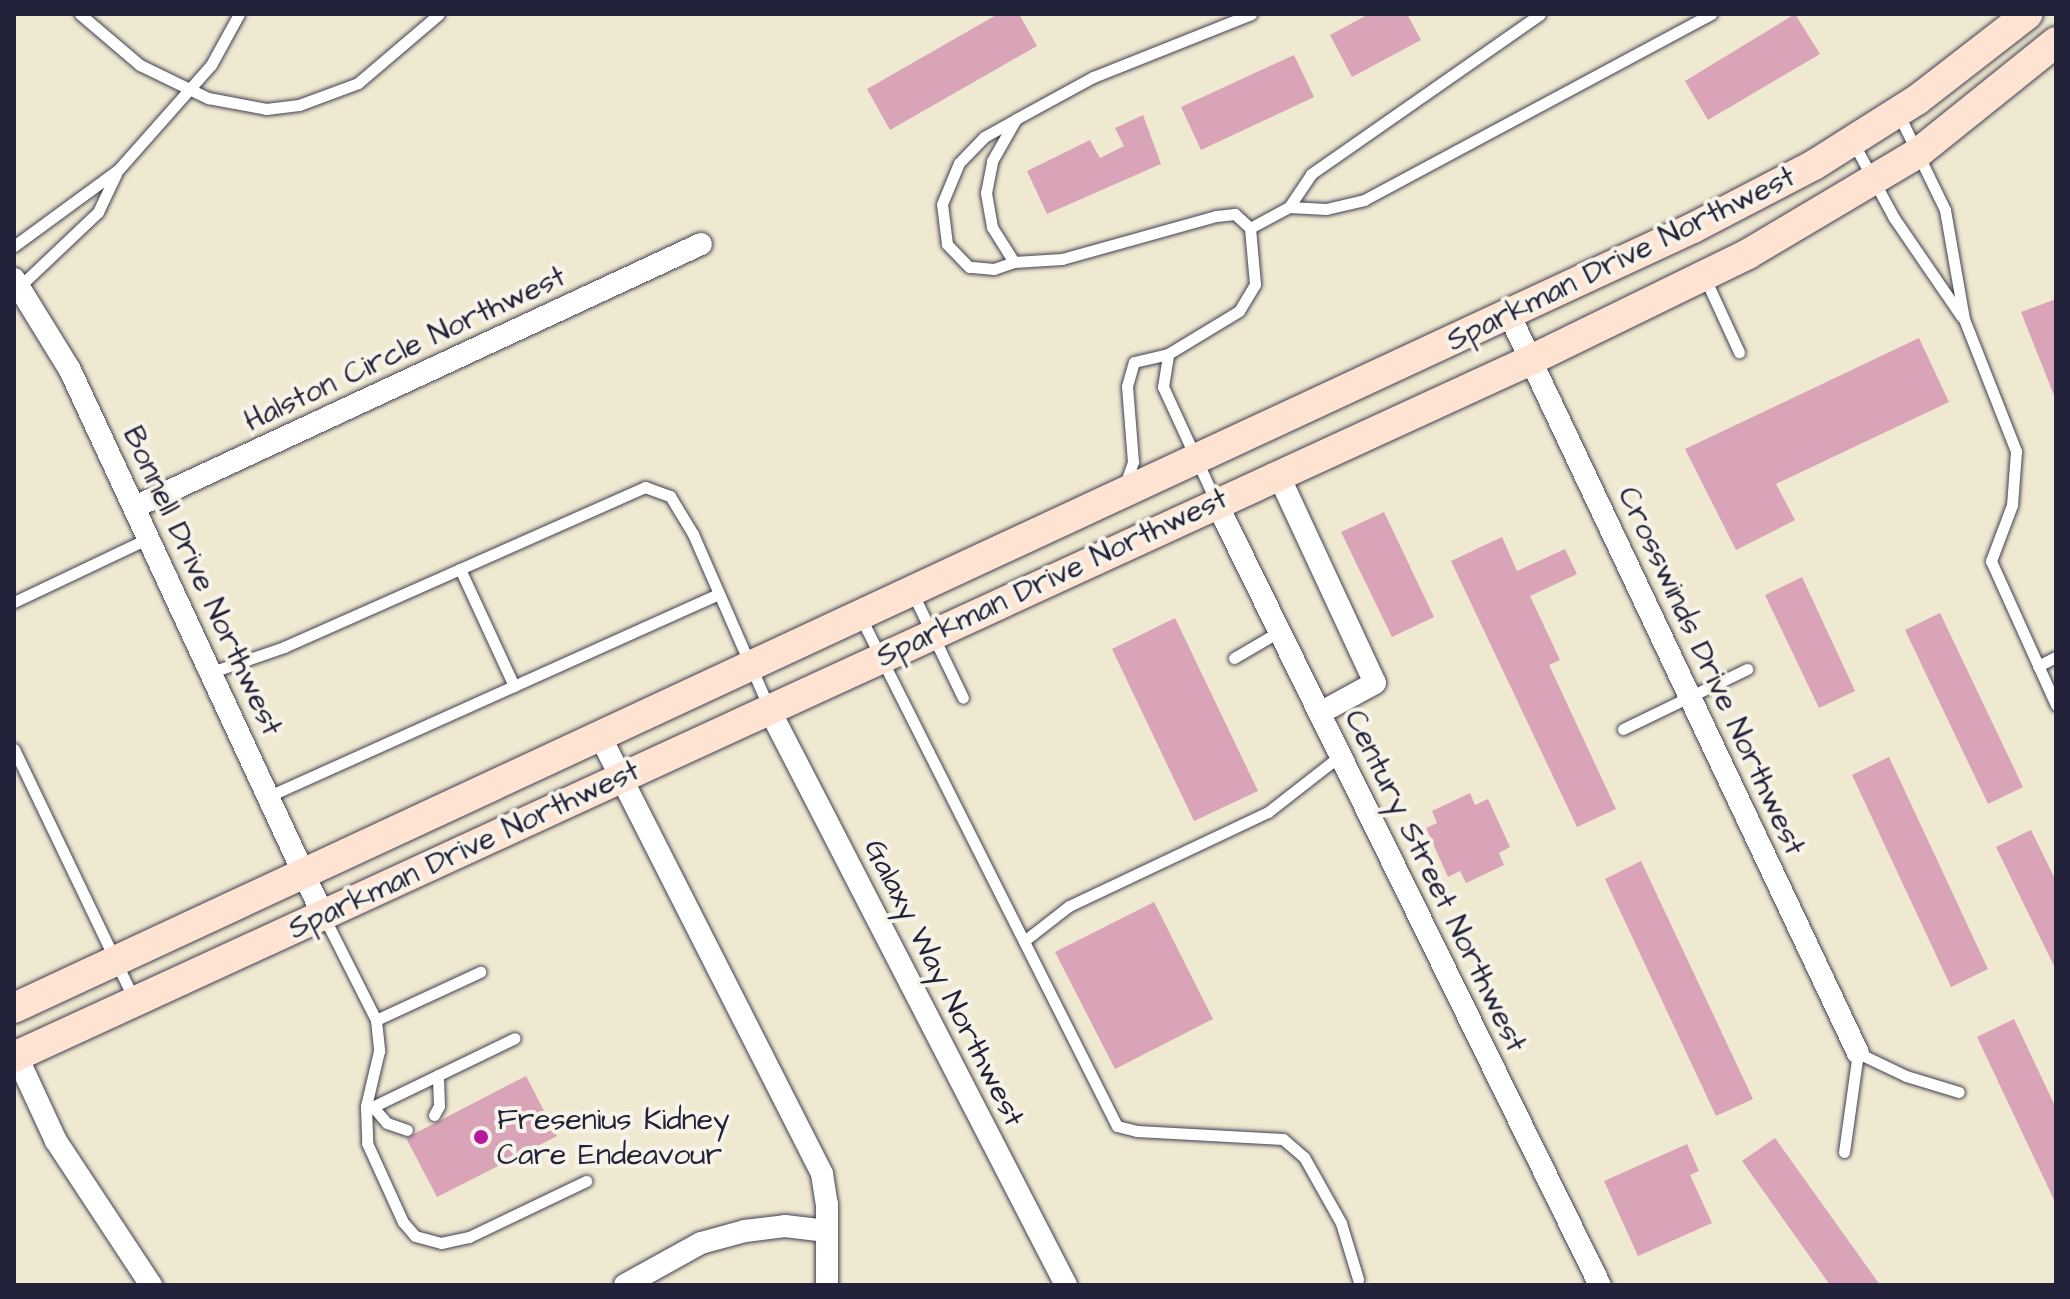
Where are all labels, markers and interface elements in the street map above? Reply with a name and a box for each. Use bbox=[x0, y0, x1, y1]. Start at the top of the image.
street label: Sparkman Drive Northwest bbox=[1441, 159, 1801, 359]
street label: Halston Circle Northwest bbox=[239, 259, 571, 439]
street label: Bonnell Drive Northwest bbox=[114, 421, 290, 741]
street label: Sparkman Drive Northwest bbox=[871, 481, 1233, 675]
street label: Crosswinds Drive Northwest bbox=[1610, 481, 1812, 861]
street label: Century Street Northwest bbox=[1336, 704, 1534, 1058]
street label: Sparkman Drive Northwest bbox=[283, 753, 645, 947]
street label: Galaxy Way Northwest bbox=[856, 833, 1032, 1133]
place label: Fresenius Kidney Care Endeavour bbox=[497, 1102, 729, 1172]
marker: Fresenius Kidney Care Endeavour bbox=[472, 1128, 490, 1146]

